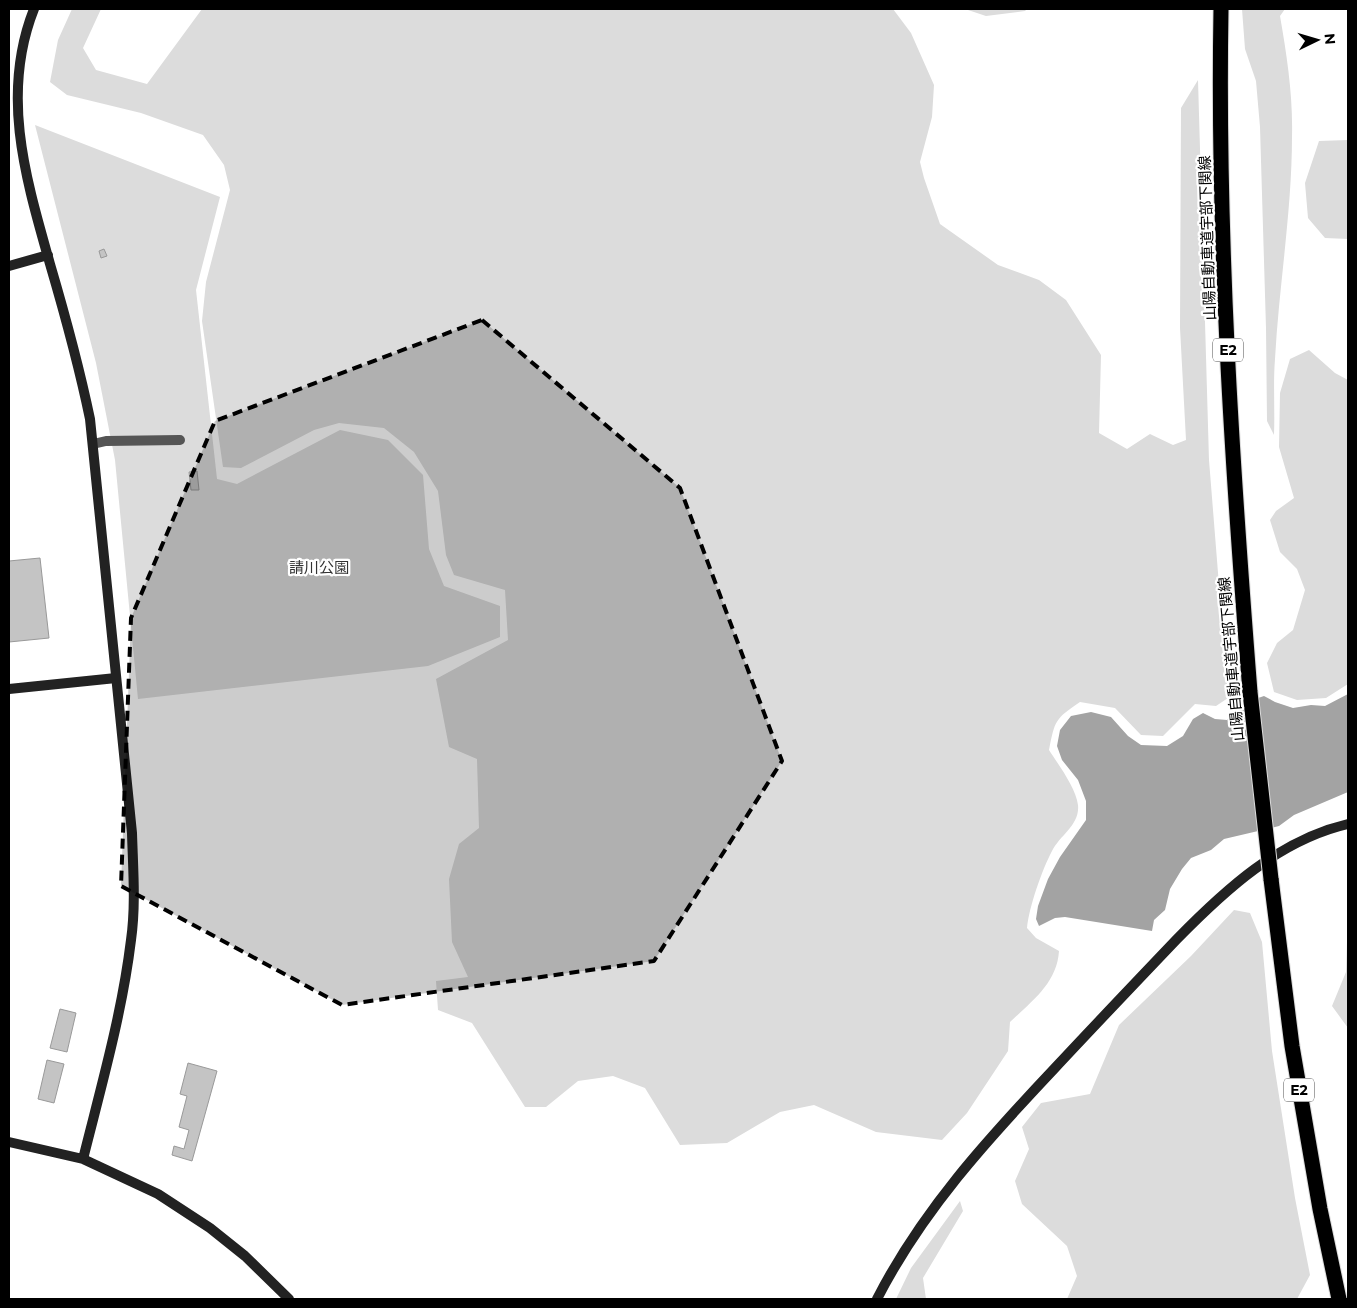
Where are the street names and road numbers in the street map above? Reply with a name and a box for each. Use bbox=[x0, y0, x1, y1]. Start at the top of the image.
street label: 山陽自動車道宇部下関線 bbox=[1195, 155, 1219, 321]
road number: E2 bbox=[1213, 338, 1243, 362]
street label: 山陽自動車道宇部下関線 bbox=[1214, 576, 1248, 742]
road number: E2 bbox=[1284, 1078, 1314, 1102]

